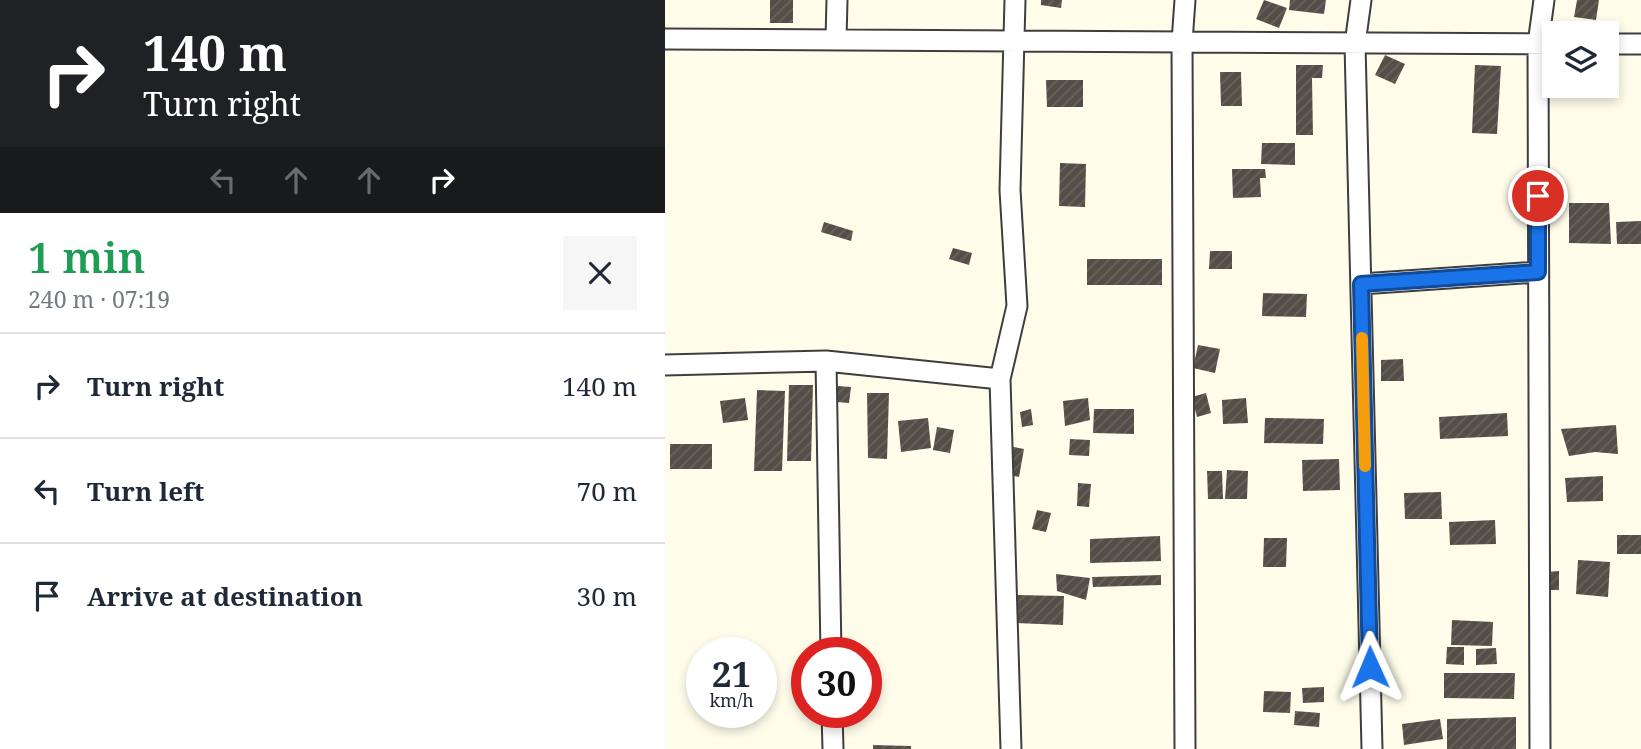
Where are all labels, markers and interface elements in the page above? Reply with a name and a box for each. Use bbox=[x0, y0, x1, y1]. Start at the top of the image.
text: 140 m bbox=[143, 19, 287, 85]
map controls bbox=[1542, 21, 1619, 98]
button: layers bbox=[1542, 21, 1619, 98]
icon: right bbox=[28, 28, 119, 119]
text: Turn right bbox=[143, 82, 301, 125]
icon: left bbox=[204, 161, 242, 199]
icon: ahead bbox=[277, 161, 315, 199]
icon: ahead bbox=[350, 161, 388, 199]
icon: right bbox=[423, 161, 461, 199]
pin bbox=[1508, 166, 1568, 226]
icon: arrive bbox=[1519, 177, 1557, 215]
text: 1 min bbox=[28, 228, 145, 285]
button: close bbox=[563, 236, 637, 310]
text: 240 m · 07:19 bbox=[28, 283, 170, 315]
icon: right bbox=[28, 367, 66, 405]
text: Turn right bbox=[87, 368, 224, 404]
text: 140 m bbox=[562, 368, 637, 404]
icon: left bbox=[28, 472, 66, 510]
text: Turn left bbox=[87, 473, 204, 509]
text: 70 m bbox=[577, 473, 637, 509]
icon: arrive bbox=[28, 577, 66, 615]
text: Arrive at destination bbox=[87, 578, 363, 614]
text: 30 m bbox=[577, 578, 637, 614]
position arrow bbox=[1333, 630, 1407, 704]
speed limit sign: 30 bbox=[791, 637, 882, 728]
text: 21 bbox=[712, 650, 751, 697]
text: km/h bbox=[709, 688, 754, 712]

